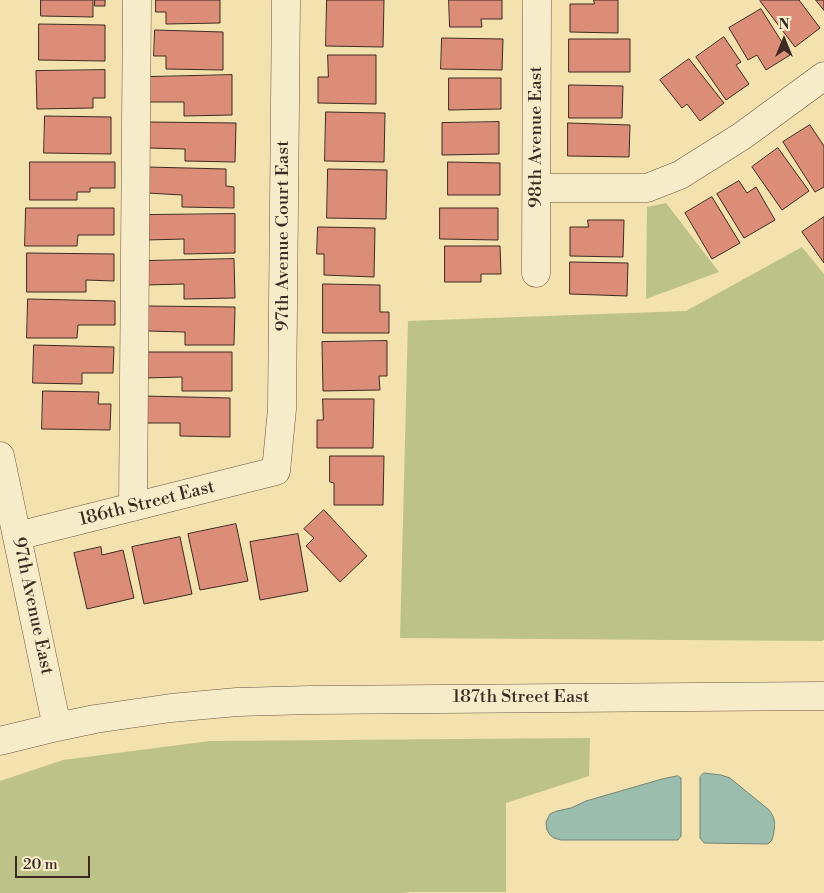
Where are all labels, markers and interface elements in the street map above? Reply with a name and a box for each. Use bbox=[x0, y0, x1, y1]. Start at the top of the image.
north arrow bbox=[759, 15, 809, 65]
text: N bbox=[778, 16, 790, 34]
street label: 98th Avenue East bbox=[526, 66, 548, 208]
street label: 97th Avenue Court East bbox=[273, 140, 295, 332]
street label: 186th Street East bbox=[77, 477, 217, 531]
street label: 97th Avenue East bbox=[7, 535, 57, 677]
street label: 187th Street East bbox=[453, 687, 589, 709]
scale bar bbox=[18, 846, 92, 878]
text: 20 m bbox=[23, 855, 58, 874]

